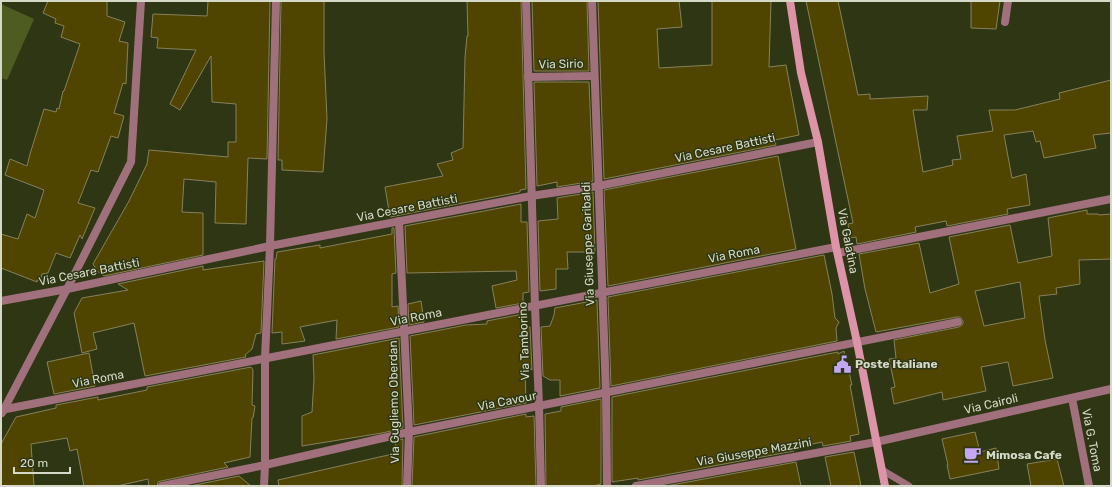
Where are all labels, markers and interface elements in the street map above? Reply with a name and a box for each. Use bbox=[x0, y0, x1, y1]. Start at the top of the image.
street label: Via Sirio bbox=[538, 57, 584, 71]
street label: Via Cesare Battisti bbox=[673, 130, 777, 165]
street label: Via Giuseppe Garibaldi bbox=[579, 182, 597, 306]
street label: Via Cesare Battisti bbox=[355, 191, 459, 225]
street label: Via Galatina bbox=[835, 207, 861, 275]
street label: Via Roma bbox=[707, 242, 761, 266]
street label: Via Cesare Battisti bbox=[37, 255, 141, 289]
street label: Via Tamborino bbox=[516, 301, 532, 381]
street label: Via Roma bbox=[389, 305, 443, 329]
street label: Via Gugliemo Oberdan bbox=[386, 340, 402, 464]
public building icon: Poste Italiane bbox=[832, 354, 852, 374]
place label: Poste Italiane bbox=[855, 357, 938, 371]
street label: Via Roma bbox=[71, 367, 125, 391]
street label: Via Cavour bbox=[476, 388, 538, 414]
street label: Via Cairoli bbox=[963, 391, 1019, 417]
street label: Via G. Toma bbox=[1079, 407, 1105, 473]
street label: Via Giuseppe Mazzini bbox=[695, 435, 813, 469]
cafe icon: Mimosa Cafe bbox=[963, 445, 983, 465]
place label: Mimosa Cafe bbox=[986, 448, 1062, 462]
scale bar bbox=[14, 449, 70, 475]
text: 20 m bbox=[20, 456, 48, 470]

